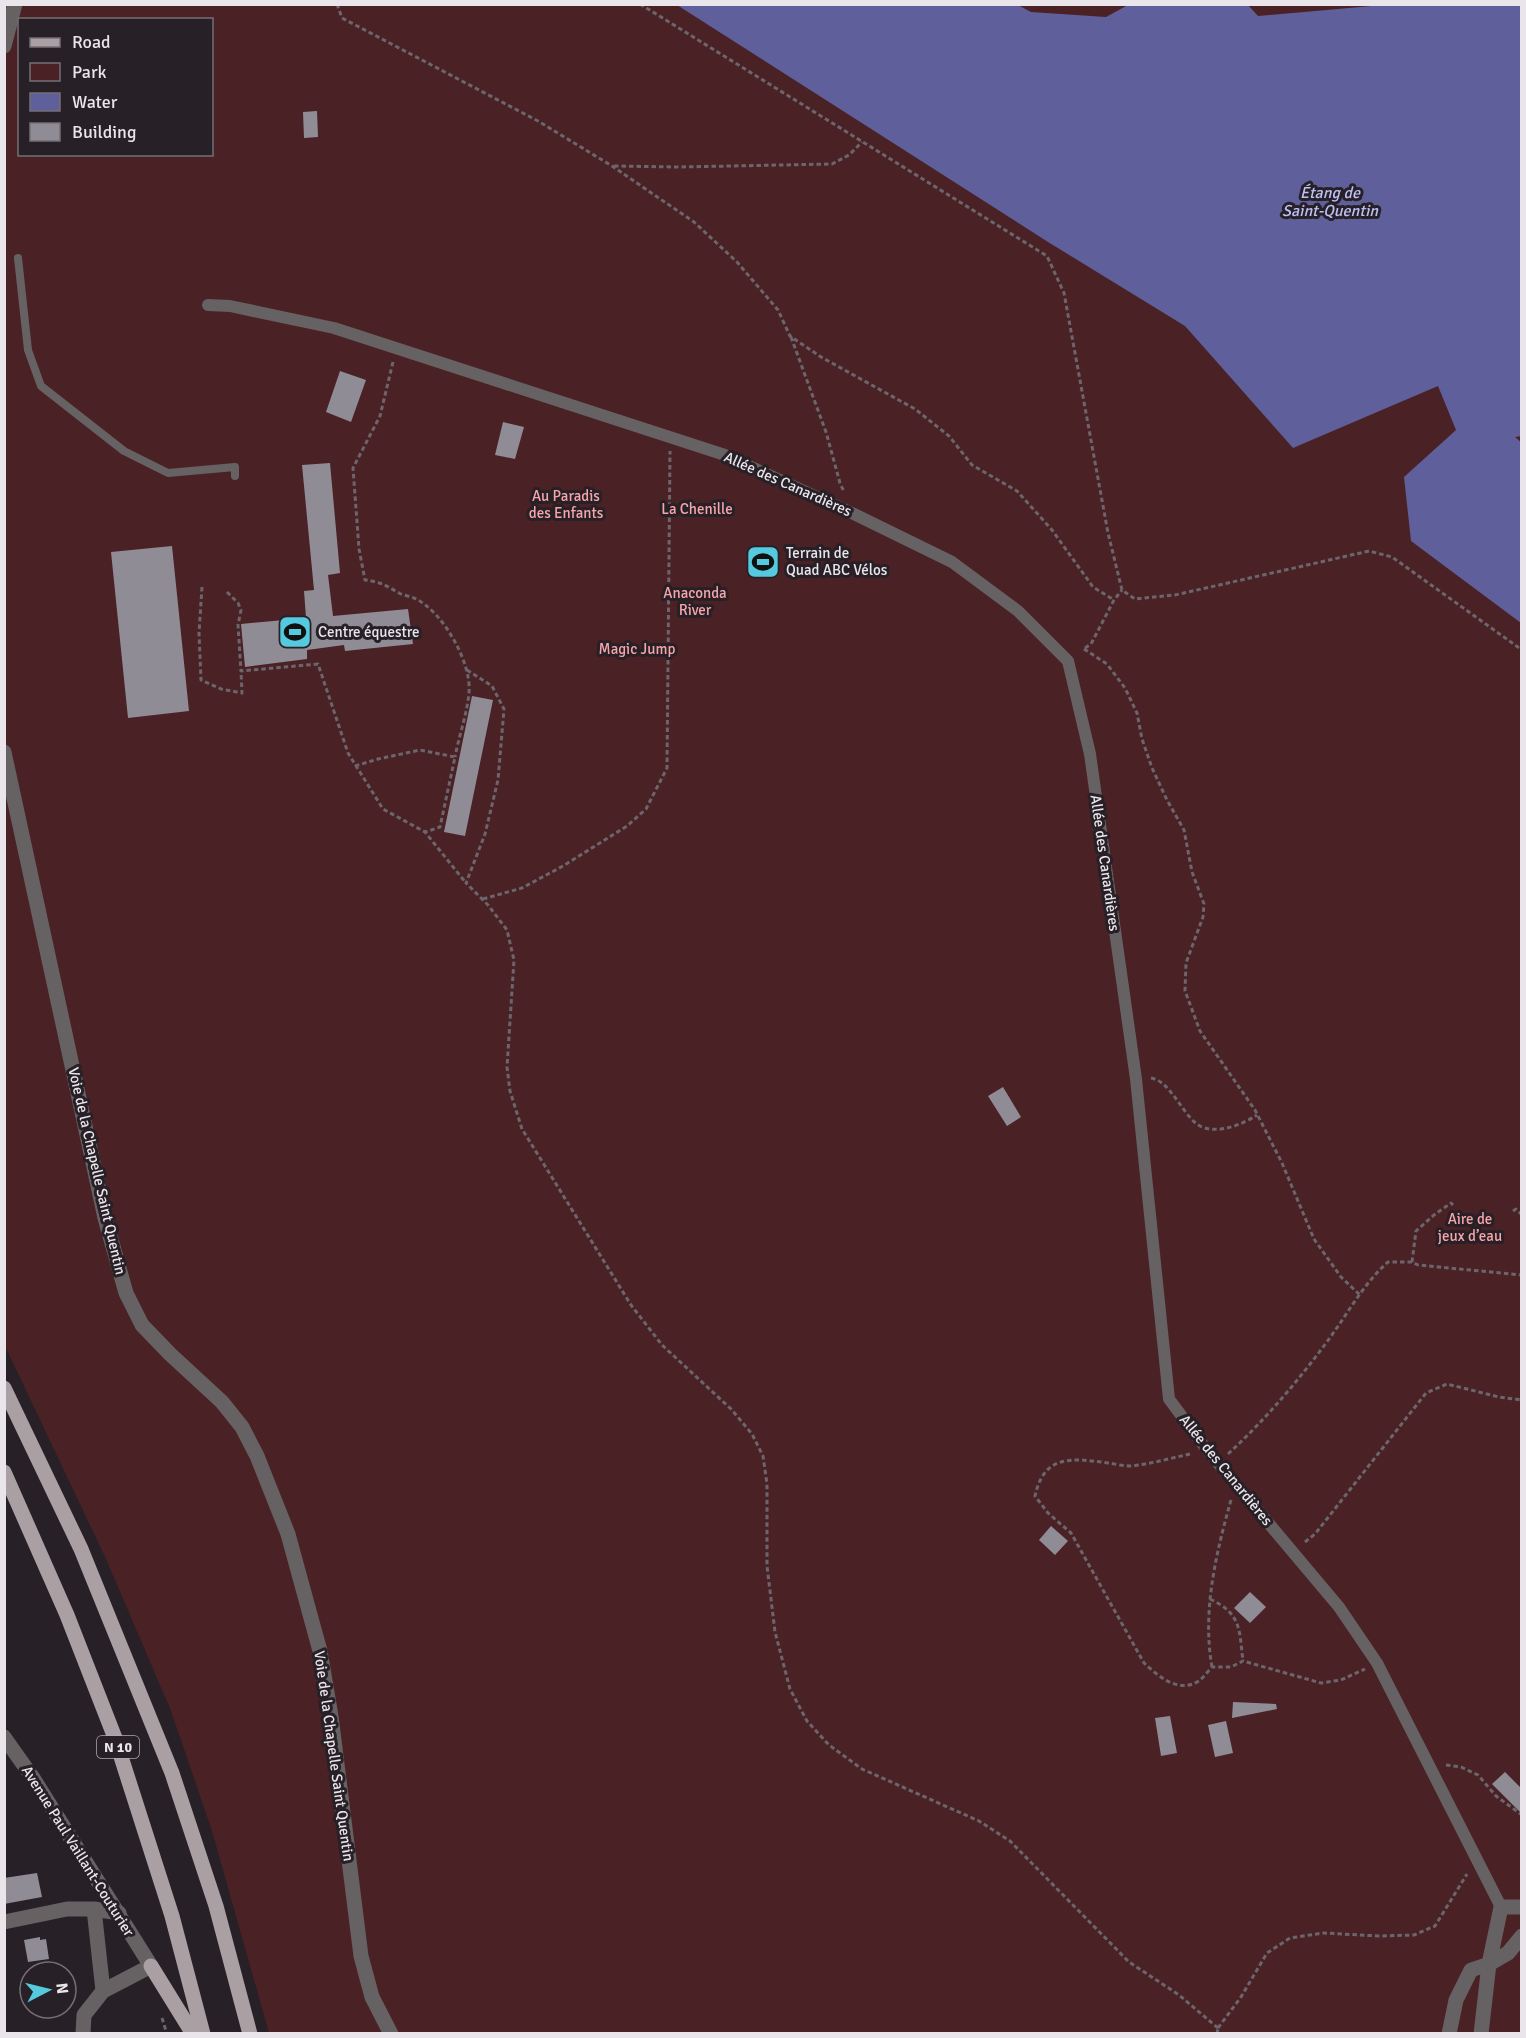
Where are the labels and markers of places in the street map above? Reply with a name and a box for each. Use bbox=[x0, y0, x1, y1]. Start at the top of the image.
sports icon: Terrain de Quad ABC Vélos bbox=[745, 544, 781, 580]
place label: Terrain de Quad ABC Vélos bbox=[786, 544, 888, 579]
sports icon: Centre équestre bbox=[277, 614, 313, 650]
place label: Centre équestre bbox=[318, 623, 420, 641]

